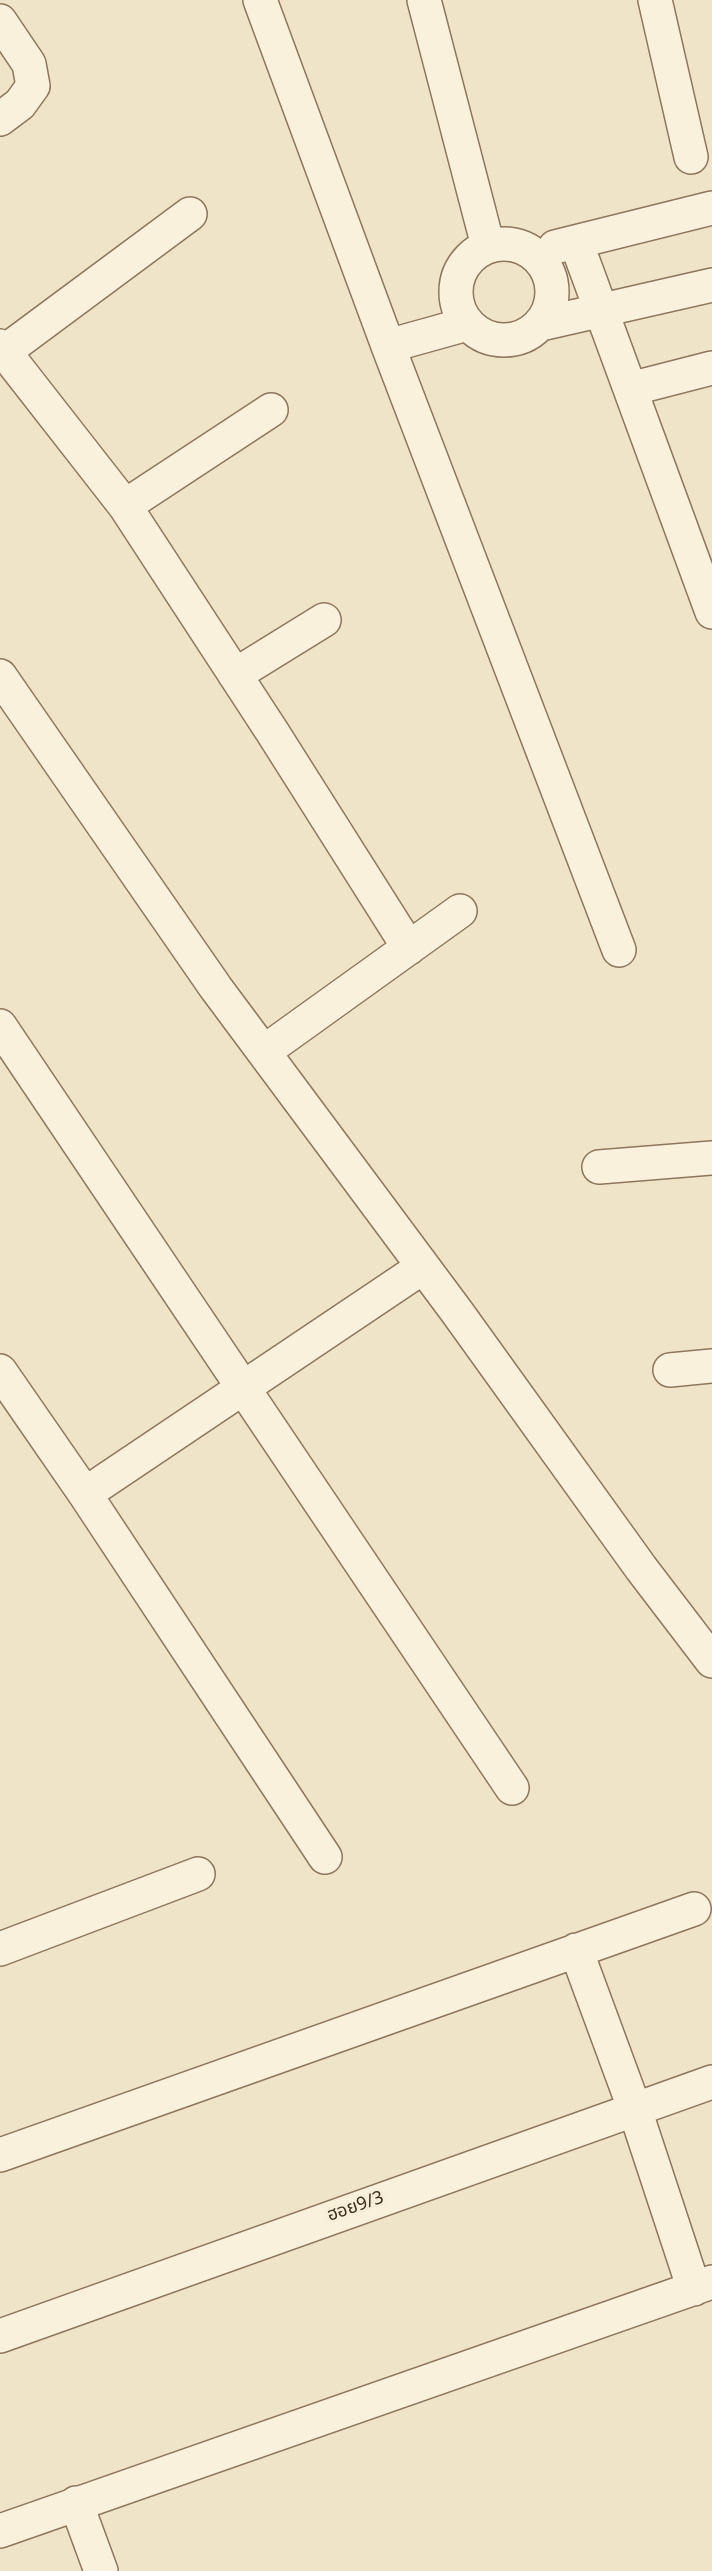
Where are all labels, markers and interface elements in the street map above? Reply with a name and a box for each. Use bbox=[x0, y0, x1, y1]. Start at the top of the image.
street label: ฮอย9/3 bbox=[325, 2188, 387, 2228]

